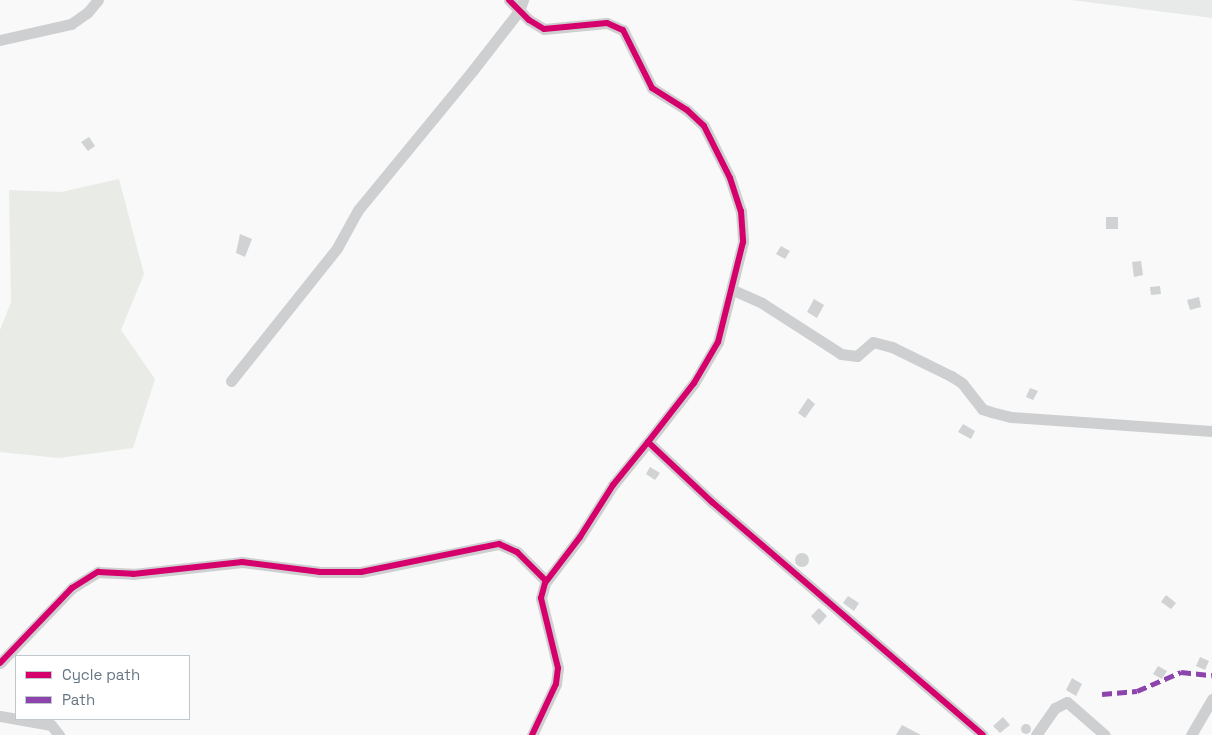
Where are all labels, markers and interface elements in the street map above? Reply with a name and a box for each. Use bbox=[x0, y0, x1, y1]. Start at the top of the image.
legend bbox=[15, 655, 190, 720]
text: Cycle path bbox=[62, 665, 140, 684]
text: Path bbox=[62, 690, 95, 709]

